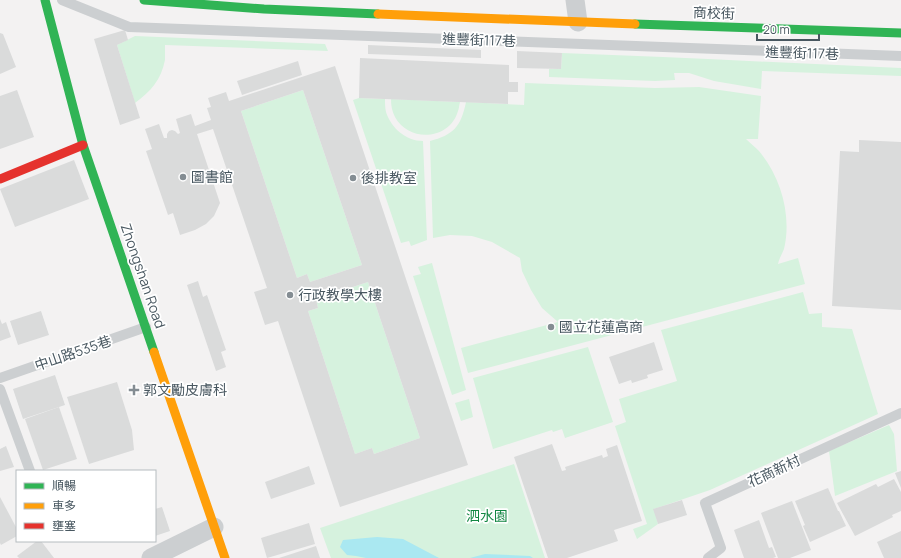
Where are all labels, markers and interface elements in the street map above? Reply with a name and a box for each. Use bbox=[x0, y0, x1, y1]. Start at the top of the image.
street label: 商校街 bbox=[693, 2, 735, 23]
scale bar bbox=[757, 16, 819, 42]
text: 20 m bbox=[763, 21, 790, 38]
street label: 進豐街117巷 bbox=[442, 29, 516, 50]
street label: 進豐街117巷 bbox=[765, 42, 839, 63]
place label: 圖書館 bbox=[191, 167, 233, 186]
place label: 後排教室 bbox=[361, 168, 417, 187]
marker: 圖書館 bbox=[178, 172, 188, 182]
marker: 後排教室 bbox=[348, 173, 358, 183]
street label: Zhongshan Road bbox=[117, 221, 170, 331]
place label: 行政教學大樓 bbox=[298, 285, 382, 304]
marker: 行政教學大樓 bbox=[285, 290, 295, 300]
place label: 國立花蓮高商 bbox=[559, 317, 643, 336]
marker: 國立花蓮高商 bbox=[546, 322, 556, 332]
street label: 中山路535巷 bbox=[32, 331, 114, 375]
place label: 郭文勵皮膚科 bbox=[143, 380, 227, 399]
marker: 郭文勵皮膚科 bbox=[128, 384, 140, 396]
street label: 花商新村 bbox=[744, 450, 803, 491]
legend bbox=[16, 470, 156, 542]
text: 順暢 bbox=[52, 477, 76, 494]
text: 車多 bbox=[52, 497, 76, 514]
park label: 泗水園 bbox=[466, 506, 508, 525]
text: 壅塞 bbox=[52, 517, 76, 534]

